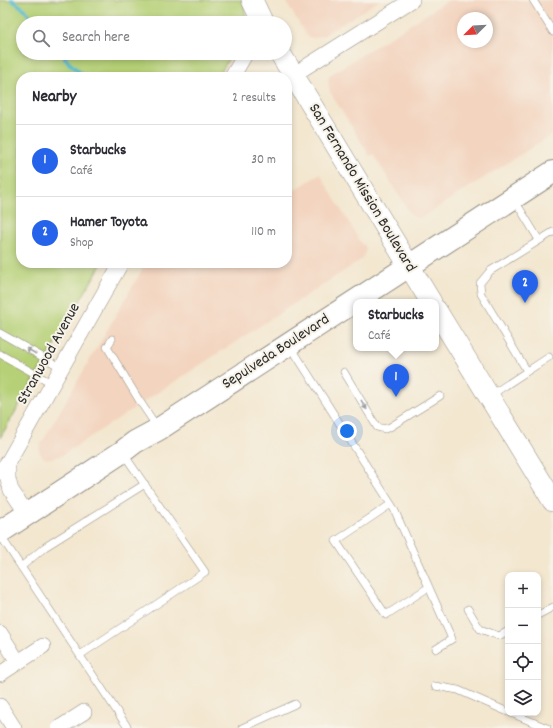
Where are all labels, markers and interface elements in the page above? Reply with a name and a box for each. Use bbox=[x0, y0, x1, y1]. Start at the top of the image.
north arrow bbox=[457, 12, 493, 48]
search box bbox=[16, 16, 292, 60]
icon: search bbox=[30, 27, 52, 49]
text: Search here bbox=[62, 27, 130, 49]
text: Nearby bbox=[32, 86, 76, 110]
text: 2 results bbox=[232, 89, 276, 108]
street label: San Fernando Mission Boulevard bbox=[302, 99, 422, 277]
text: Starbucks bbox=[70, 140, 126, 162]
text: 1 bbox=[44, 151, 46, 170]
text: 30 m bbox=[251, 151, 276, 170]
text: Café bbox=[70, 162, 93, 181]
text: Hamer Toyota bbox=[70, 212, 147, 234]
text: 2 bbox=[42, 223, 48, 242]
text: 110 m bbox=[251, 223, 276, 242]
text: Shop bbox=[70, 234, 93, 253]
pin: 2 bbox=[512, 270, 538, 303]
street label: Stranwood Avenue bbox=[11, 299, 87, 409]
popup bbox=[353, 299, 439, 351]
text: Starbucks bbox=[368, 305, 424, 327]
street label: Sepulveda Boulevard bbox=[217, 308, 335, 396]
text: Café bbox=[368, 327, 391, 346]
one-way arrow bbox=[25, 347, 37, 354]
pin: 1 bbox=[383, 364, 409, 397]
one-way arrow bbox=[360, 400, 368, 410]
your location bbox=[337, 421, 357, 441]
map controls bbox=[505, 572, 541, 716]
button: + bbox=[505, 572, 541, 608]
button: − bbox=[505, 608, 541, 644]
button: locate bbox=[505, 644, 541, 680]
button: layers bbox=[505, 680, 541, 716]

